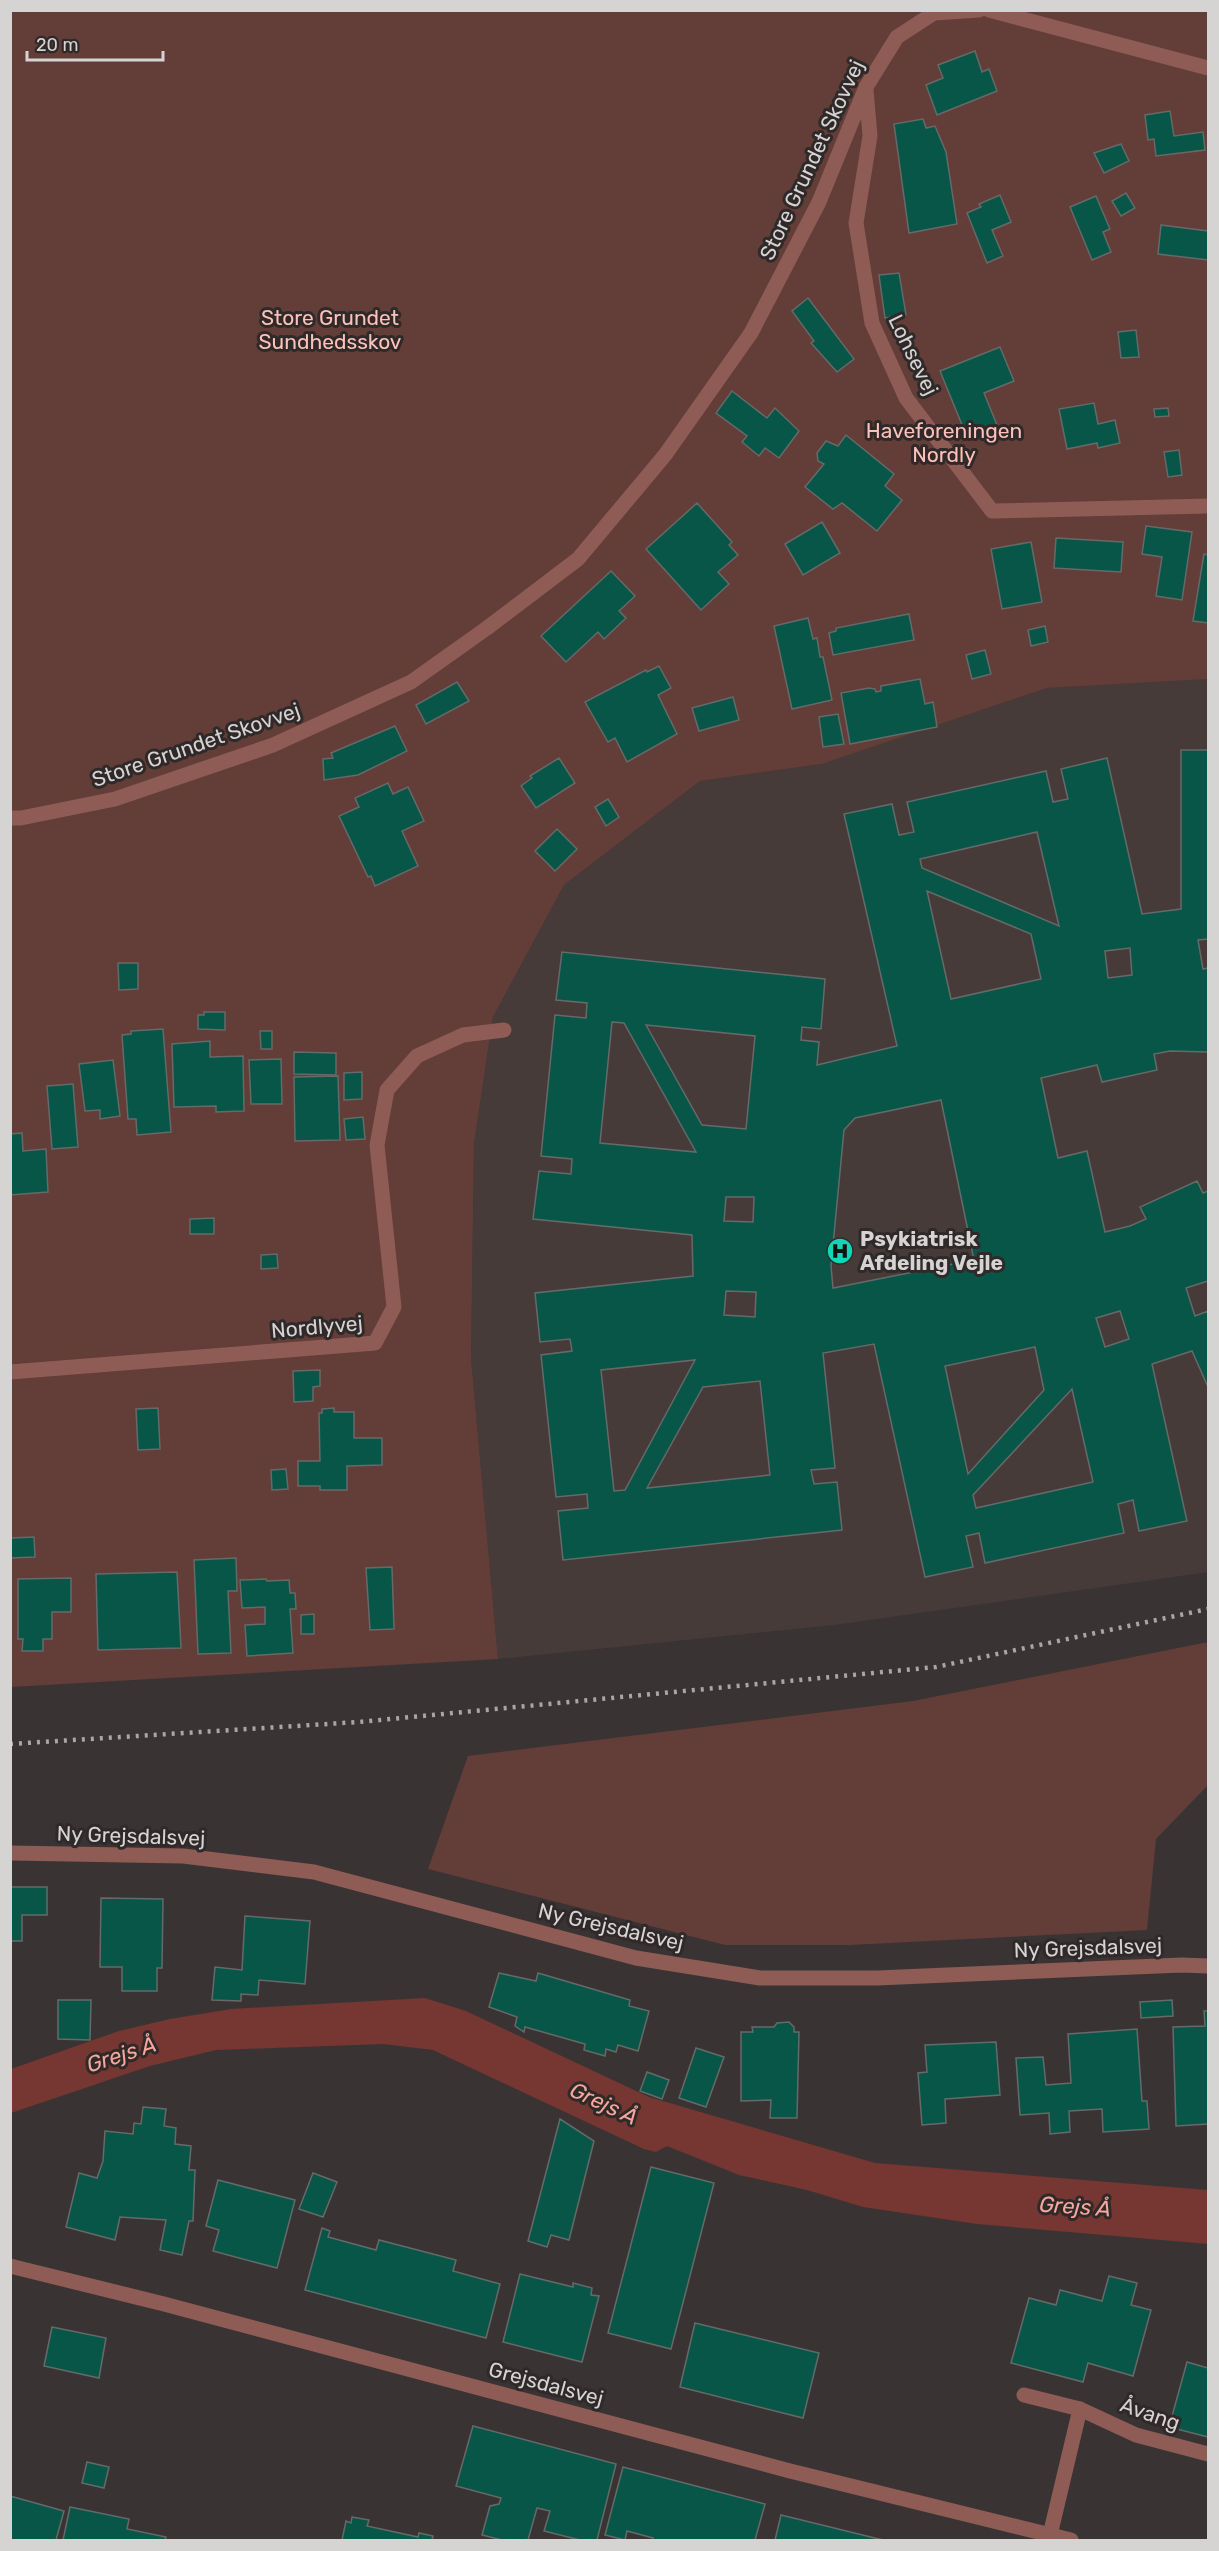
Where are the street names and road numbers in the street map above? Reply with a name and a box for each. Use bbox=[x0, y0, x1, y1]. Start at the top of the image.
street label: Store Grundet Skovvej bbox=[754, 56, 869, 264]
street label: Lohsevej bbox=[883, 310, 944, 399]
street label: Store Grundet Skovvej bbox=[89, 697, 303, 792]
street label: Nordlyvej bbox=[270, 1310, 364, 1343]
street label: Ny Grejsdalsvej bbox=[56, 1820, 206, 1851]
street label: Ny Grejsdalsvej bbox=[536, 1898, 686, 1955]
street label: Ny Grejsdalsvej bbox=[1013, 1932, 1163, 1963]
street label: Grejsdalsvej bbox=[486, 2356, 606, 2411]
street label: Åvang bbox=[1117, 2392, 1183, 2435]

